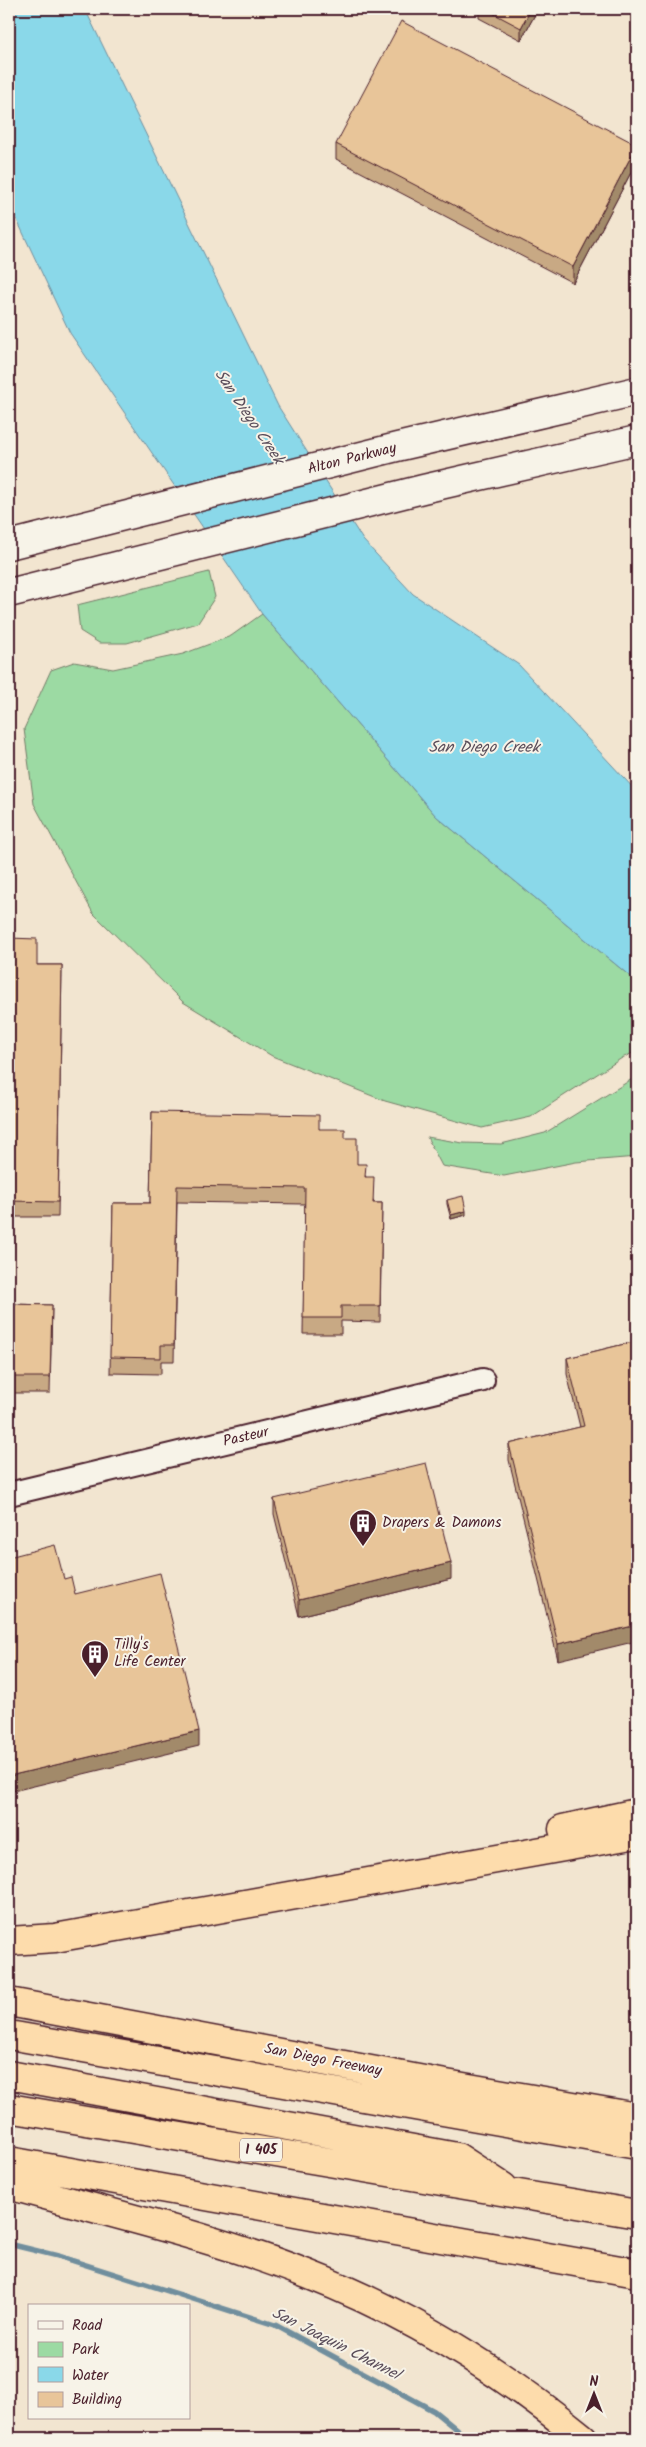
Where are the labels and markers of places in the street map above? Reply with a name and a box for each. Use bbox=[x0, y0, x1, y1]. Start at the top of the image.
building icon: Drapers & Damons bbox=[348, 1508, 378, 1547]
place label: Drapers & Damons bbox=[382, 1511, 502, 1535]
place label: Tilly's Life Center bbox=[114, 1633, 186, 1674]
building icon: Tilly's Life Center bbox=[80, 1639, 110, 1678]

